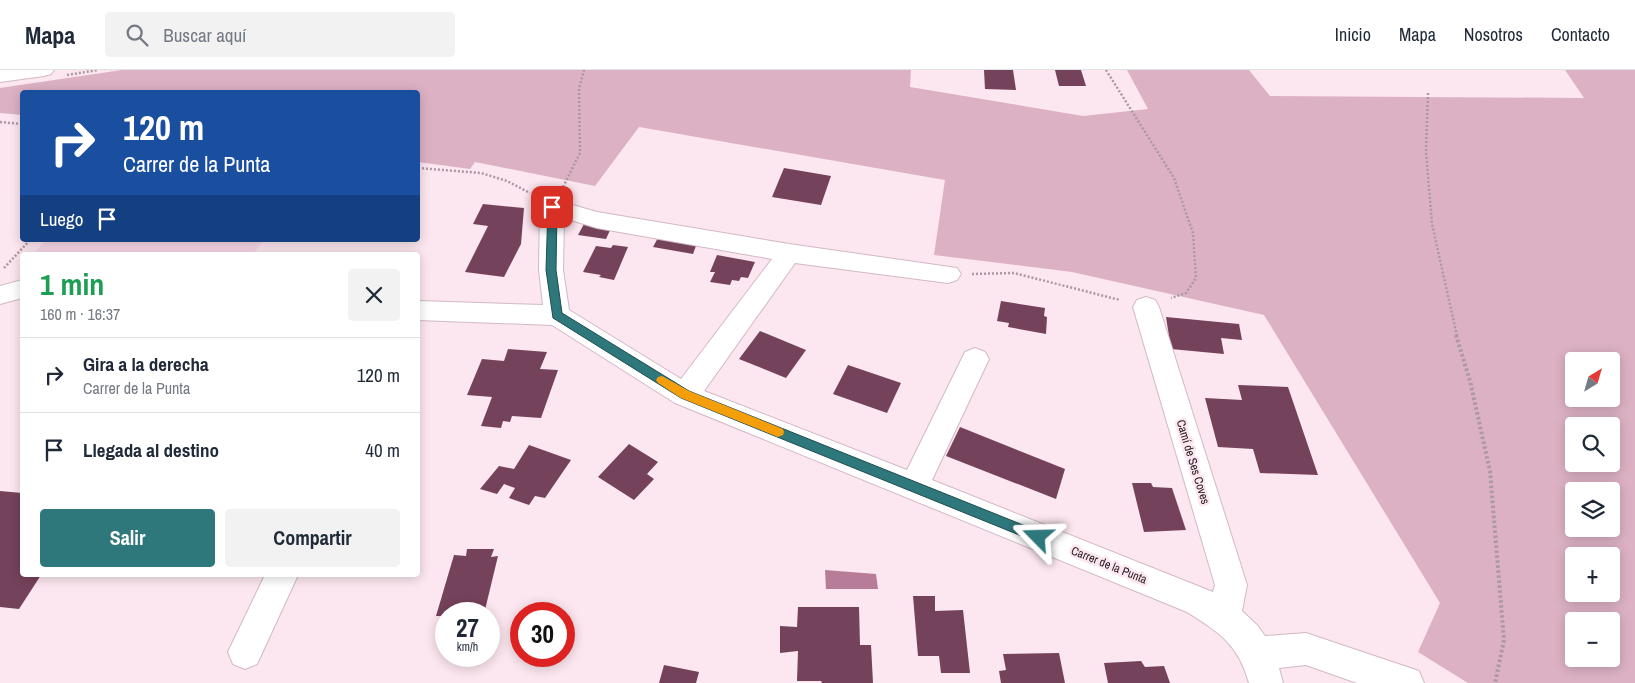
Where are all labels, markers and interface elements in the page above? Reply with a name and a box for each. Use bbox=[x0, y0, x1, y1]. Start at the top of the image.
search box bbox=[105, 12, 455, 57]
text: Mapa bbox=[25, 19, 75, 51]
icon: search bbox=[123, 21, 151, 49]
text: Buscar aquí bbox=[163, 22, 246, 48]
text: Inicio bbox=[1335, 22, 1371, 47]
text: Mapa bbox=[1399, 22, 1436, 47]
text: Nosotros bbox=[1464, 22, 1523, 47]
text: Contacto bbox=[1551, 22, 1610, 47]
text: 120 m bbox=[123, 104, 204, 151]
icon: right bbox=[40, 110, 105, 175]
text: Carrer de la Punta bbox=[123, 149, 270, 179]
pin bbox=[531, 186, 573, 228]
icon: arrive bbox=[538, 193, 566, 221]
icon: arrive bbox=[93, 205, 121, 233]
text: Luego bbox=[40, 206, 83, 232]
text: 1 min bbox=[40, 264, 104, 304]
button: close bbox=[348, 269, 400, 321]
text: 160 m · 16:37 bbox=[40, 303, 120, 325]
text: Gira a la derecha bbox=[83, 351, 209, 377]
north arrow bbox=[1565, 352, 1620, 408]
map controls bbox=[1565, 352, 1620, 667]
icon: right bbox=[40, 361, 68, 389]
text: 120 m bbox=[357, 362, 400, 388]
text: Carrer de la Punta bbox=[83, 377, 190, 399]
button: search bbox=[1565, 417, 1620, 472]
street label: Camí de Ses Coves bbox=[1173, 418, 1213, 506]
icon: arrive bbox=[40, 436, 68, 464]
text: Llegada al destino bbox=[83, 437, 219, 463]
text: 40 m bbox=[365, 437, 400, 463]
button: layers bbox=[1565, 482, 1620, 537]
button: Salir bbox=[40, 509, 215, 567]
button: Compartir bbox=[225, 509, 400, 567]
position arrow bbox=[1011, 510, 1063, 562]
street label: Carrer de la Punta bbox=[1069, 543, 1150, 588]
button: + bbox=[1565, 547, 1620, 602]
speed limit sign: 30 bbox=[510, 602, 575, 667]
text: 27 bbox=[456, 611, 479, 645]
button: − bbox=[1565, 612, 1620, 667]
text: km/h bbox=[457, 639, 478, 655]

